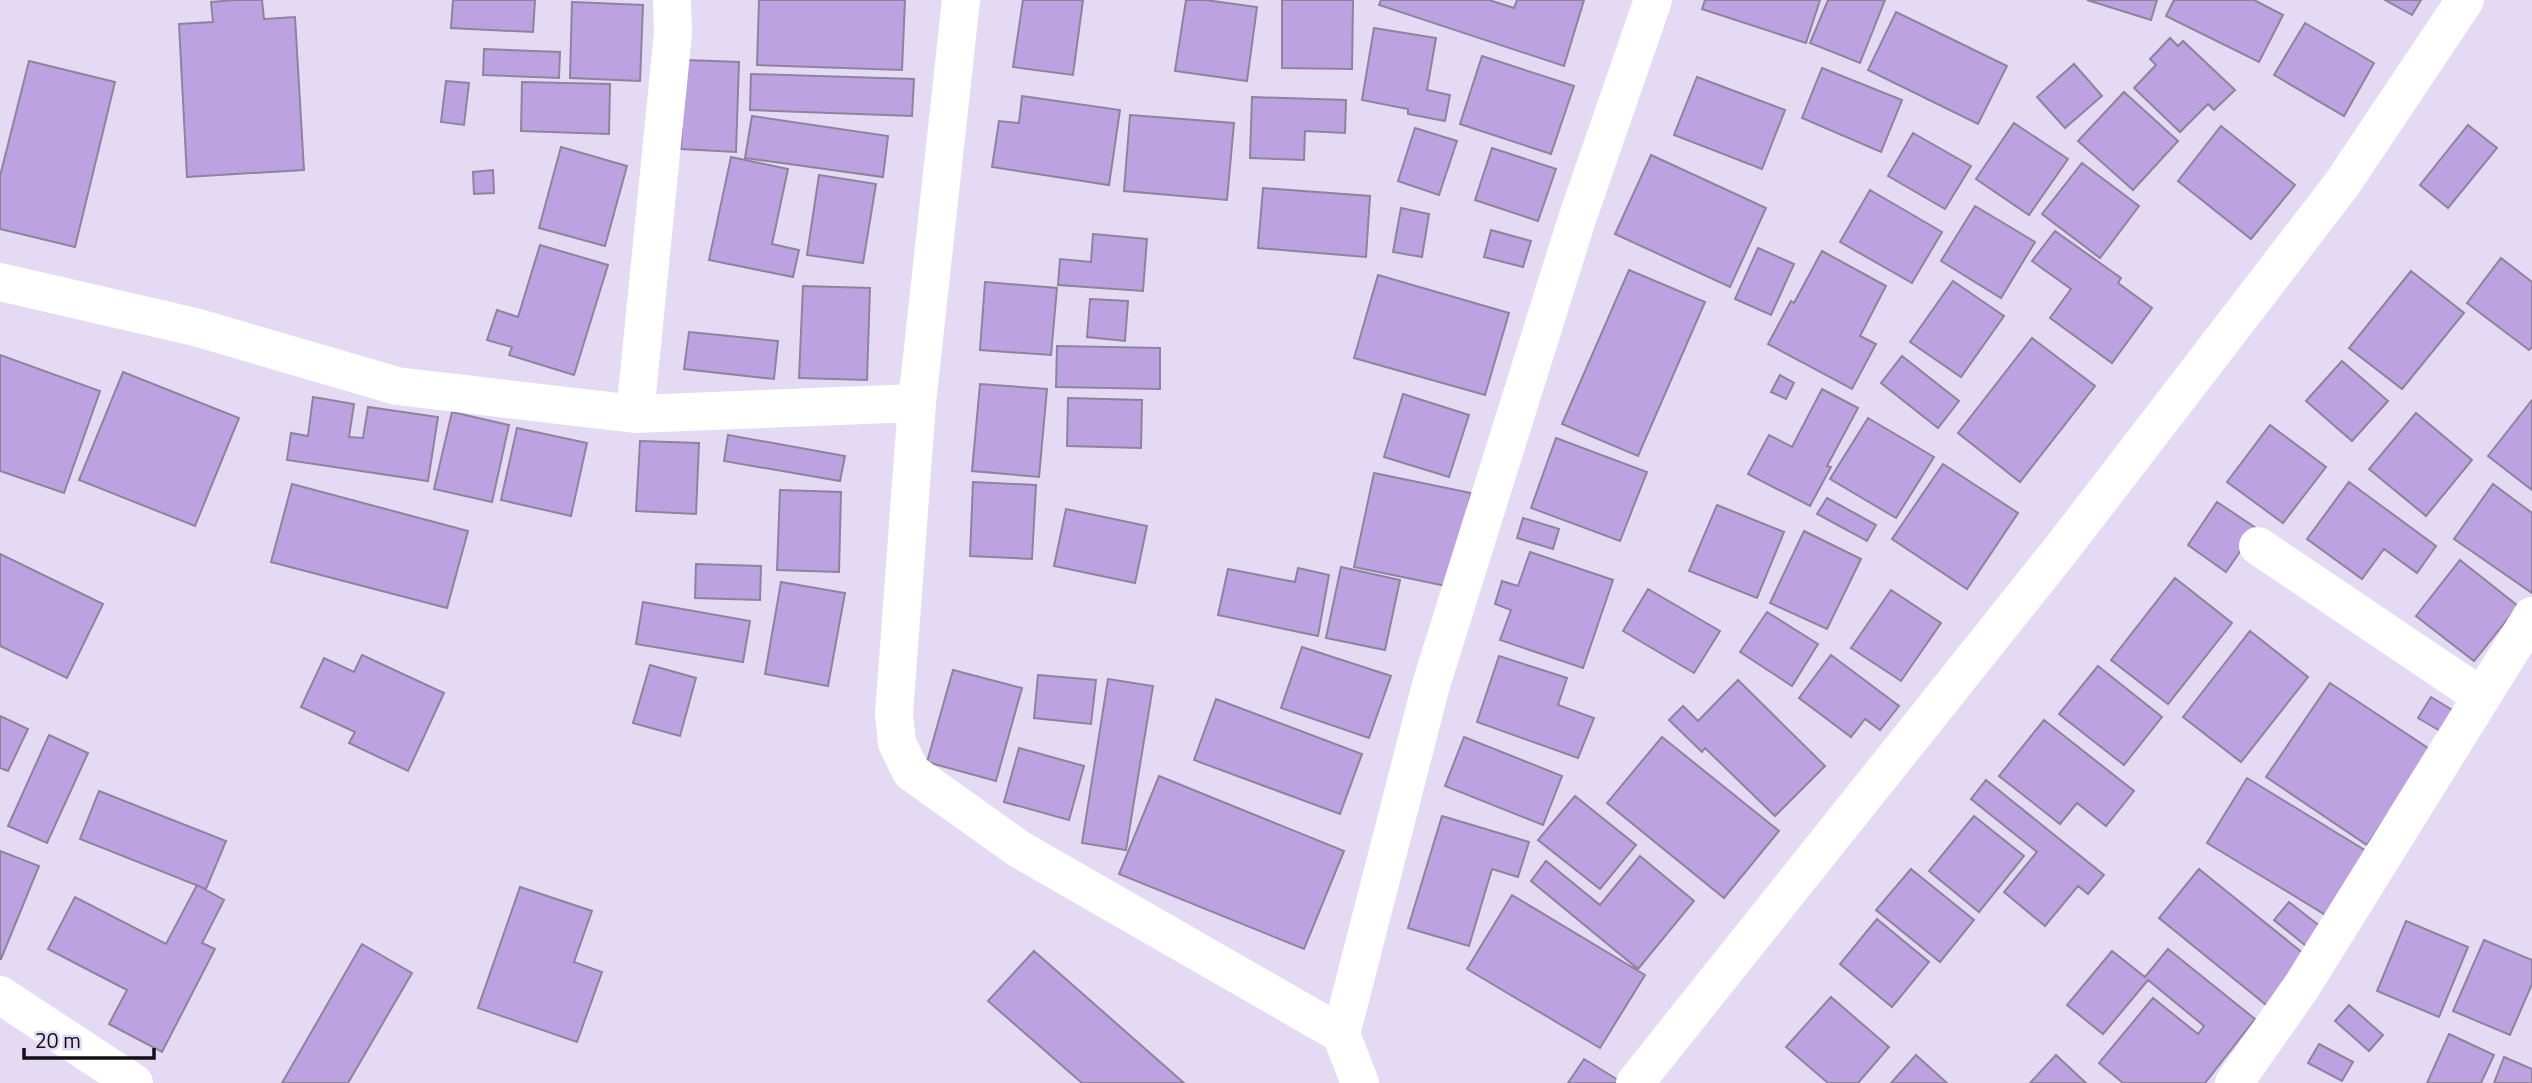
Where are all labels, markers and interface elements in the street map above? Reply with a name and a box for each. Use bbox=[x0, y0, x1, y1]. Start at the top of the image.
scale bar bbox=[24, 1016, 154, 1060]
text: 20 m bbox=[35, 1024, 81, 1056]

